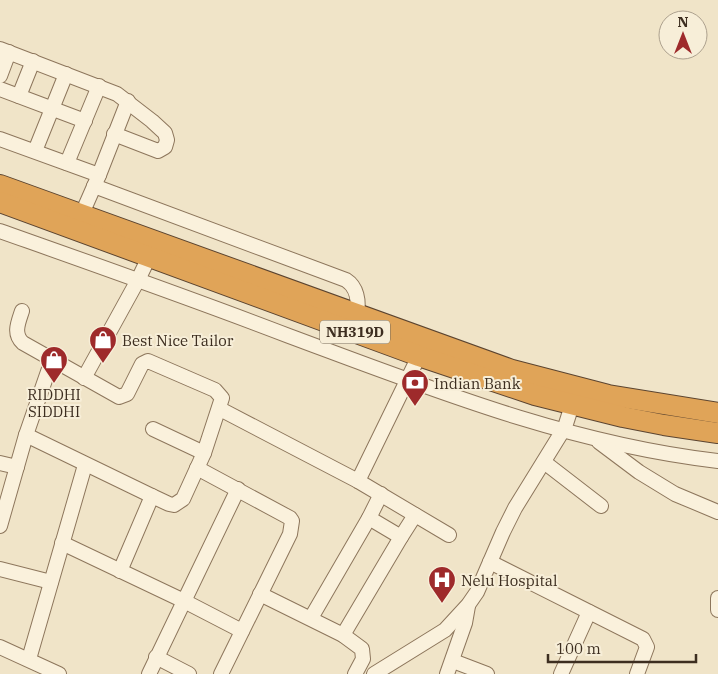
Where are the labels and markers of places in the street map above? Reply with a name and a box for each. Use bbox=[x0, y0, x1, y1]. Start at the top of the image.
shop icon: Best Nice Tailor bbox=[88, 325, 118, 364]
place label: Best Nice Tailor bbox=[122, 331, 234, 350]
shop icon: RIDDHI SIDDHI bbox=[39, 345, 69, 384]
bank icon: Indian Bank bbox=[400, 368, 430, 407]
place label: Indian Bank bbox=[434, 374, 521, 393]
place label: RIDDHI SIDDHI bbox=[27, 385, 81, 421]
hospital icon: Nelu Hospital bbox=[427, 565, 457, 604]
place label: Nelu Hospital bbox=[461, 571, 557, 590]

